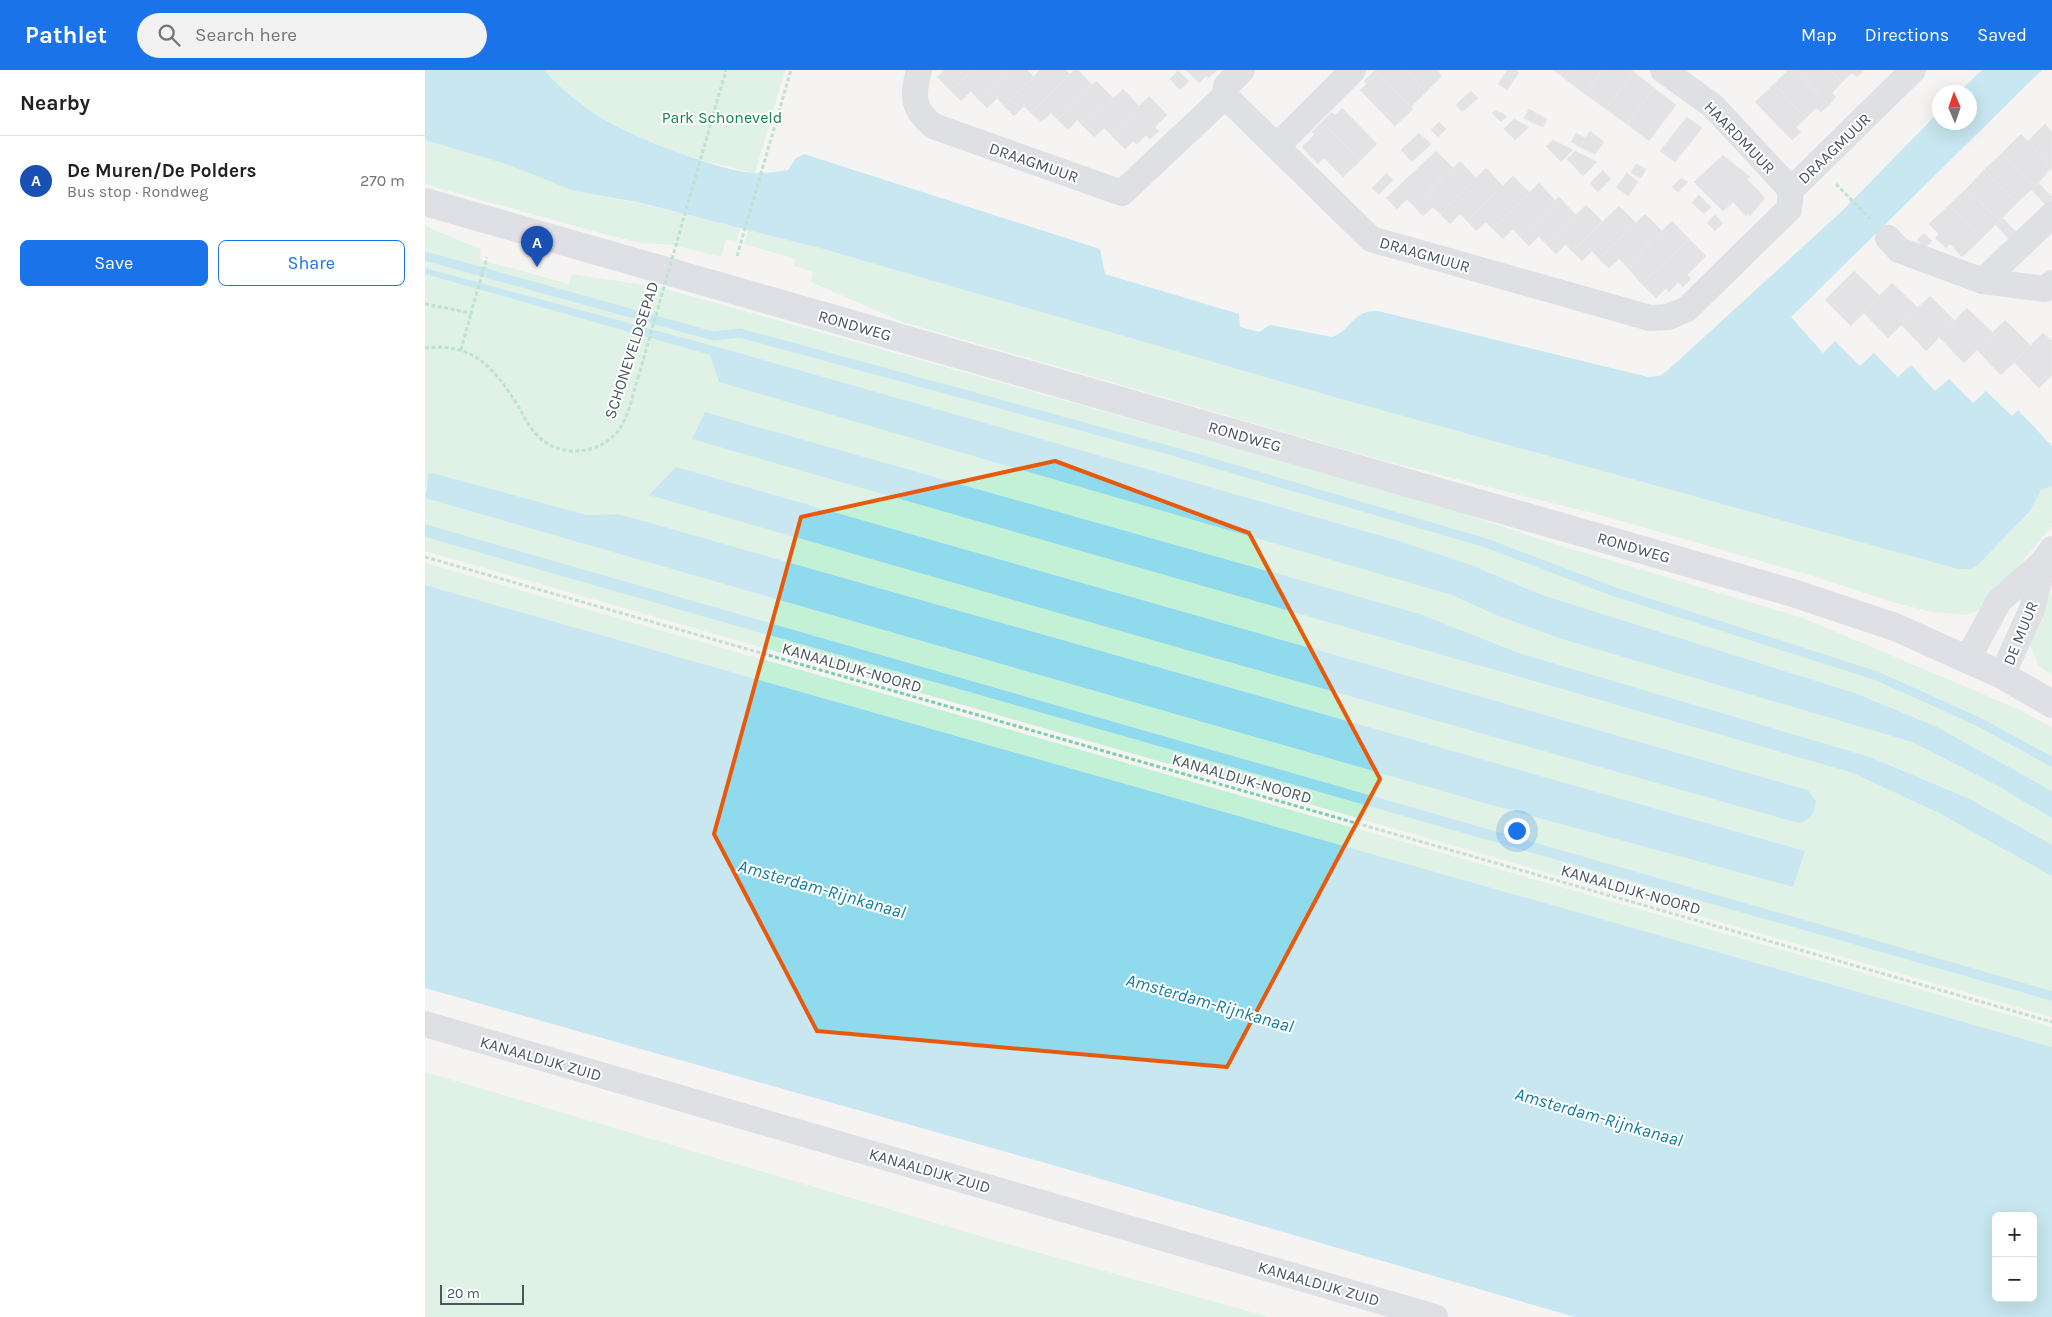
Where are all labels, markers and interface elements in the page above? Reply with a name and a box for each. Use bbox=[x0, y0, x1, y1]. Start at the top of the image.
search box bbox=[137, 13, 487, 58]
text: Pathlet bbox=[25, 21, 107, 49]
icon: search bbox=[155, 21, 183, 49]
text: Search here bbox=[195, 24, 297, 46]
text: Map bbox=[1801, 24, 1837, 46]
text: Directions bbox=[1865, 24, 1949, 46]
text: Saved bbox=[1977, 24, 2027, 46]
north arrow bbox=[1932, 85, 1977, 130]
text: Nearby bbox=[20, 91, 90, 115]
street label: HAARDMUUR bbox=[1700, 97, 1779, 178]
park label: Park Schoneveld bbox=[662, 108, 782, 127]
street label: DRAAGMUUR bbox=[1794, 109, 1875, 188]
street label: DRAAGMUUR bbox=[987, 138, 1081, 187]
text: De Muren/De Polders bbox=[67, 160, 256, 182]
text: A bbox=[31, 171, 41, 190]
text: 270 m bbox=[360, 171, 405, 190]
text: Bus stop · Rondweg bbox=[67, 182, 208, 201]
pin: A bbox=[521, 226, 553, 267]
street label: DRAAGMUUR bbox=[1377, 232, 1472, 276]
button: Save bbox=[20, 240, 208, 286]
button: Share bbox=[218, 240, 405, 286]
street label: SCHONEVELDSEPAD bbox=[600, 279, 663, 421]
street label: RONDWEG bbox=[816, 306, 894, 345]
street label: RONDWEG bbox=[1206, 417, 1284, 456]
street label: RONDWEG bbox=[1595, 528, 1673, 567]
street label: DE MUUR bbox=[1999, 598, 2042, 668]
street label: KANAALDIJK-NOORD bbox=[780, 638, 924, 697]
street label: KANAALDIJK-NOORD bbox=[1170, 749, 1314, 808]
your location bbox=[1504, 818, 1530, 844]
water label: Amsterdam-Rijnkanaal bbox=[736, 855, 909, 924]
street label: KANAALDIJK-NOORD bbox=[1559, 860, 1703, 919]
water label: Amsterdam-Rijnkanaal bbox=[1124, 969, 1297, 1038]
street label: KANAALDIJK ZUID bbox=[478, 1032, 604, 1085]
water label: Amsterdam-Rijnkanaal bbox=[1513, 1083, 1686, 1152]
street label: KANAALDIJK ZUID bbox=[867, 1144, 993, 1197]
map controls bbox=[1992, 1212, 2037, 1302]
button: + bbox=[1992, 1212, 2037, 1257]
street label: KANAALDIJK ZUID bbox=[1256, 1257, 1382, 1310]
button: − bbox=[1992, 1257, 2037, 1302]
scale bar bbox=[440, 1282, 524, 1305]
text: 20 m bbox=[447, 1285, 480, 1302]

